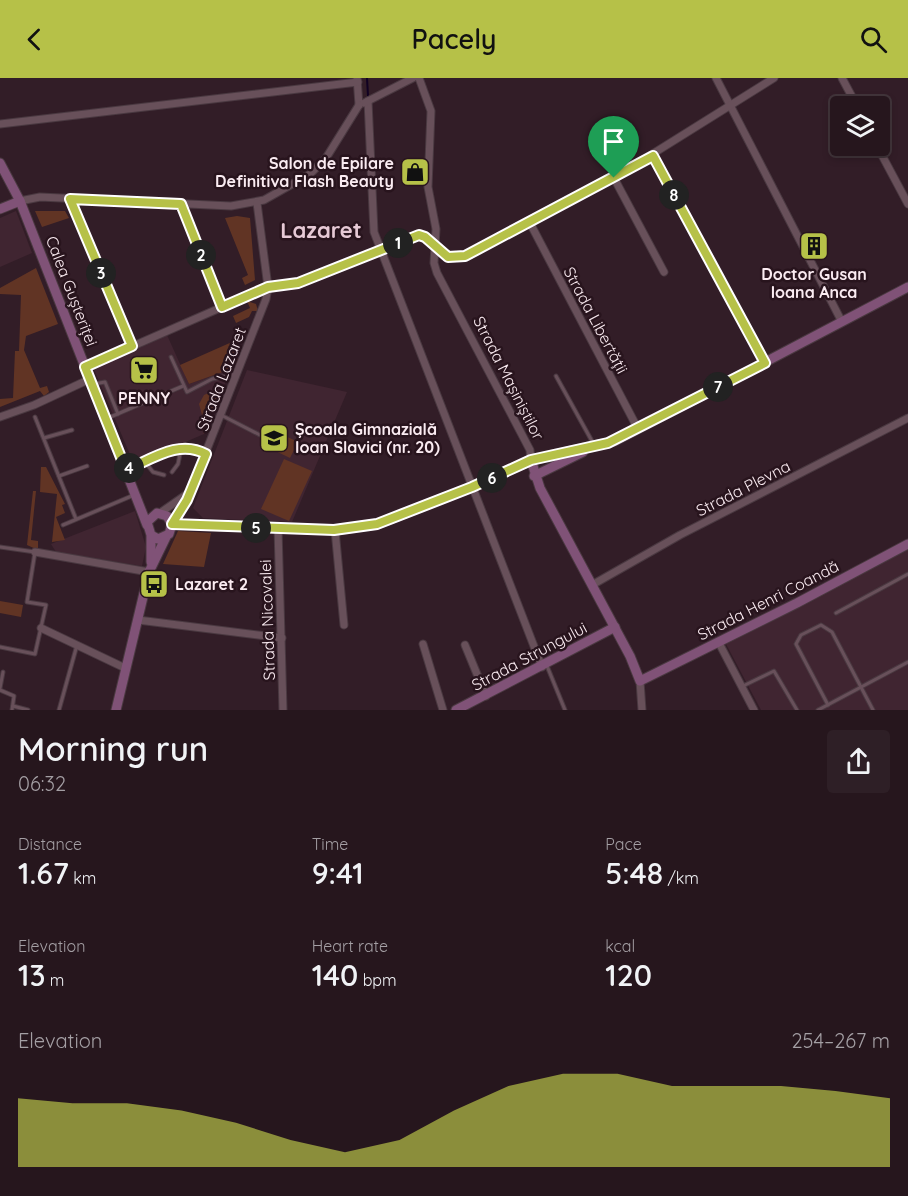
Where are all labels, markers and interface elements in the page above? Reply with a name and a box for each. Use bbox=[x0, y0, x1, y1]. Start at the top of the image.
text: Pacely bbox=[412, 22, 496, 56]
icon: back bbox=[18, 23, 51, 56]
icon: search bbox=[857, 23, 890, 56]
map controls bbox=[830, 96, 890, 156]
button: layers bbox=[830, 96, 890, 156]
pin bbox=[588, 116, 639, 178]
icon: arrive bbox=[597, 125, 630, 158]
place label: Salon de Epilare Definitiva Flash Beauty bbox=[215, 153, 394, 191]
shop icon: Salon de Epilare Definitiva Flash Beauty bbox=[399, 156, 431, 188]
pin: 8 bbox=[659, 180, 689, 210]
text: 8 bbox=[670, 185, 678, 205]
district label: Lazaret bbox=[280, 216, 362, 244]
pin: 1 bbox=[383, 228, 413, 258]
building icon: Doctor Gusan Ioana Anca bbox=[798, 230, 830, 262]
street label: Calea Gușteriței bbox=[42, 233, 102, 349]
text: 1 bbox=[395, 233, 401, 253]
pin: 2 bbox=[186, 240, 216, 270]
text: 2 bbox=[196, 245, 206, 265]
pin: 3 bbox=[86, 258, 116, 288]
text: 3 bbox=[97, 263, 105, 283]
street label: Strada Libertății bbox=[559, 263, 633, 377]
place label: Doctor Gusan Ioana Anca bbox=[761, 264, 867, 302]
street label: Strada Mașiniștilor bbox=[469, 313, 549, 443]
street label: Strada Lazaret bbox=[192, 324, 250, 434]
supermarket icon: PENNY bbox=[128, 354, 160, 386]
pin: 7 bbox=[703, 372, 733, 402]
text: 7 bbox=[714, 377, 722, 397]
place label: PENNY bbox=[118, 388, 170, 408]
place label: Școala Gimnazială Ioan Slavici (nr. 20) bbox=[295, 419, 440, 457]
school or university icon: Școala Gimnazială Ioan Slavici (nr. 20) bbox=[258, 422, 290, 454]
pin: 4 bbox=[114, 453, 144, 483]
street label: Strada Plevna bbox=[692, 456, 794, 520]
text: 4 bbox=[124, 458, 134, 478]
pin: 6 bbox=[477, 463, 507, 493]
text: 6 bbox=[488, 468, 496, 488]
pin: 5 bbox=[241, 513, 271, 543]
text: 5 bbox=[251, 518, 261, 538]
street label: Strada Henri Coandă bbox=[694, 556, 842, 644]
street label: Strada Nicovalei bbox=[255, 559, 279, 681]
bus stop icon: Lazaret 2 bbox=[138, 568, 170, 600]
place label: Lazaret 2 bbox=[175, 574, 248, 594]
street label: Strada Strungului bbox=[468, 617, 590, 695]
text: Morning run bbox=[18, 728, 208, 769]
button: share bbox=[827, 730, 890, 793]
text: 06:32 bbox=[18, 771, 66, 796]
text: Distance bbox=[18, 834, 82, 854]
text: Time bbox=[312, 834, 348, 854]
text: Pace bbox=[605, 834, 642, 854]
text: 1.67 bbox=[18, 854, 69, 892]
text: 9:41 bbox=[312, 854, 364, 892]
text: 5:48 bbox=[605, 854, 663, 892]
text: km bbox=[69, 868, 96, 888]
text: /km bbox=[663, 868, 699, 888]
text: Elevation bbox=[18, 936, 85, 956]
text: Heart rate bbox=[312, 936, 388, 956]
text: kcal bbox=[605, 936, 635, 956]
text: 13 bbox=[18, 956, 45, 994]
text: 140 bbox=[312, 956, 358, 994]
text: 120 bbox=[605, 956, 652, 994]
text: m bbox=[45, 970, 64, 990]
text: bpm bbox=[358, 970, 397, 990]
text: Elevation bbox=[18, 1028, 102, 1053]
text: 254–267 m bbox=[791, 1028, 890, 1053]

